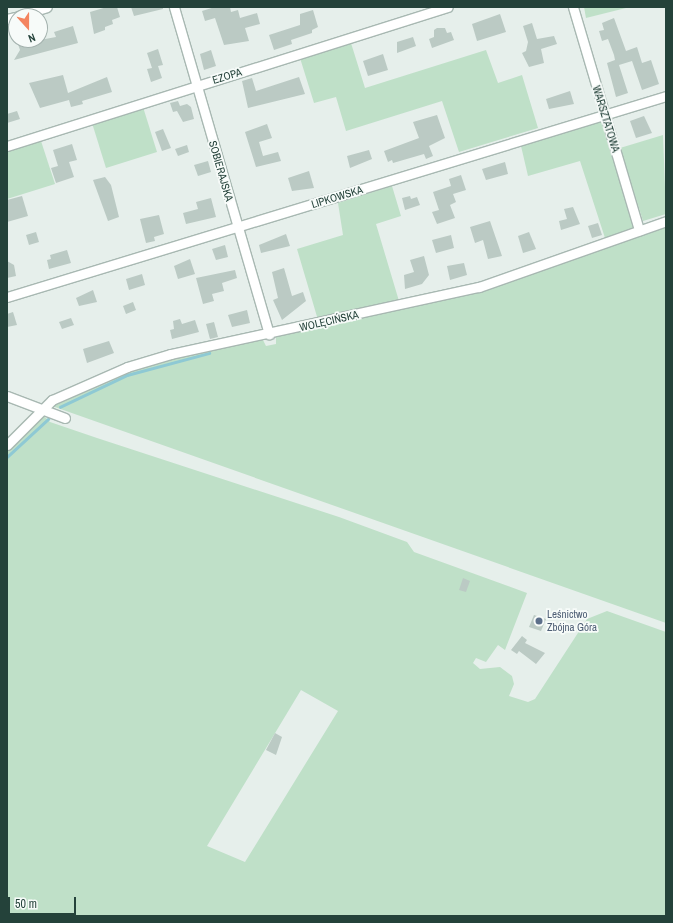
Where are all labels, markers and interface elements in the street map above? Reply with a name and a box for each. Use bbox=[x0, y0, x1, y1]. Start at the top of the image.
north arrow bbox=[8, 8, 48, 48]
text: N bbox=[26, 31, 37, 46]
street label: EZOPA bbox=[211, 65, 243, 87]
street label: WARSZTATOWA bbox=[590, 84, 622, 154]
street label: SOBIERAJSKA bbox=[206, 139, 236, 203]
street label: LIPKOWSKA bbox=[310, 183, 364, 211]
street label: WOLĘCIŃSKA bbox=[298, 308, 360, 334]
place label: Leśnictwo Zbójna Góra bbox=[547, 608, 597, 634]
marker: Leśnictwo Zbójna Góra bbox=[534, 616, 544, 626]
scale bar bbox=[10, 889, 78, 915]
text: 50 m bbox=[15, 896, 37, 912]

